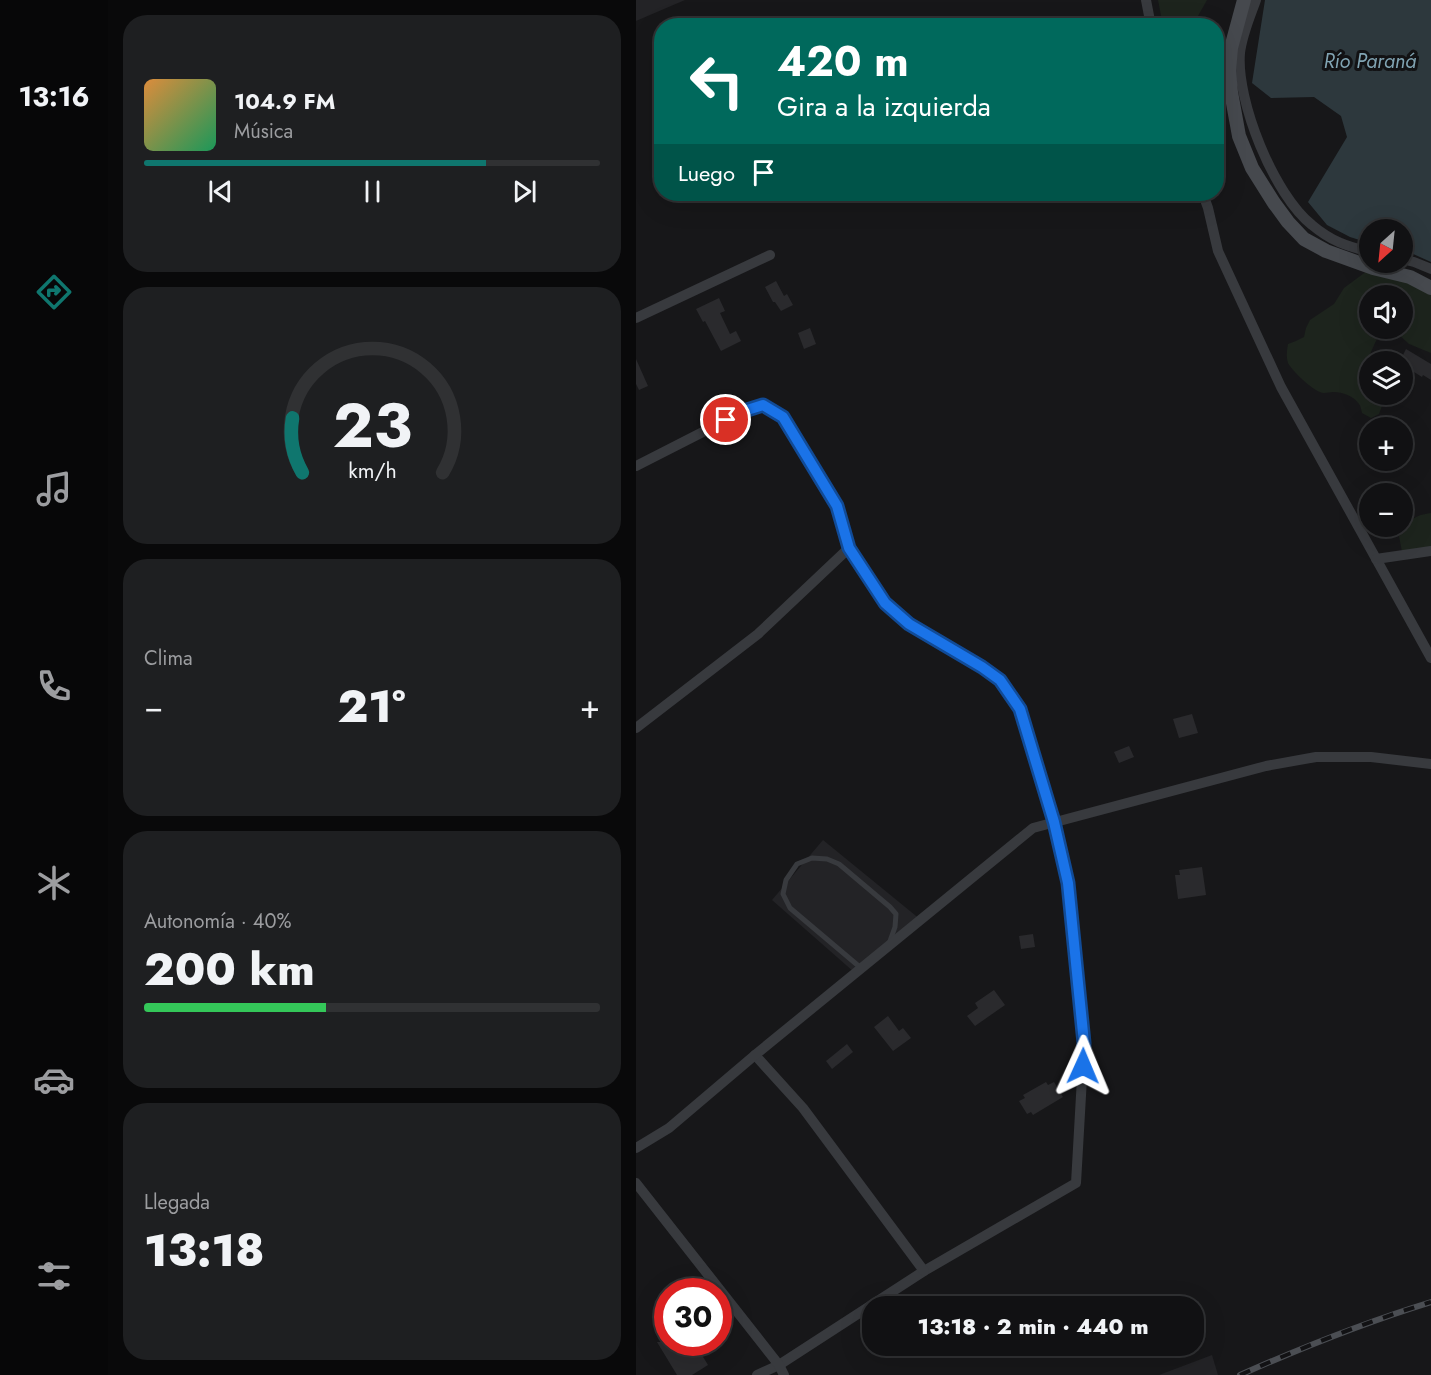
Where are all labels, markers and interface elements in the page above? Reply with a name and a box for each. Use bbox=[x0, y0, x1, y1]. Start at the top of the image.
text: 420 m bbox=[777, 31, 909, 92]
icon: left bbox=[678, 42, 756, 120]
water label: Río Paraná bbox=[1324, 47, 1416, 76]
text: 13:16 bbox=[18, 77, 90, 116]
text: 104.9 FM bbox=[234, 85, 335, 117]
text: Gira a la izquierda bbox=[777, 87, 991, 126]
text: Música bbox=[234, 117, 293, 146]
icon: arrive bbox=[747, 156, 780, 189]
text: Luego bbox=[678, 157, 735, 189]
icon: previous bbox=[204, 175, 237, 208]
icon: pause bbox=[356, 175, 389, 208]
icon: next bbox=[508, 175, 541, 208]
north arrow bbox=[1359, 219, 1413, 273]
map controls bbox=[1359, 219, 1413, 537]
icon: directions bbox=[33, 271, 75, 313]
button: sound bbox=[1359, 285, 1413, 339]
button: layers bbox=[1359, 351, 1413, 405]
text: 23 bbox=[332, 380, 412, 470]
pin bbox=[700, 394, 751, 445]
icon: arrive bbox=[709, 403, 742, 436]
button: + bbox=[1359, 417, 1413, 471]
text: km/h bbox=[348, 455, 396, 486]
icon: music bbox=[33, 468, 75, 510]
button: − bbox=[1359, 483, 1413, 537]
text: Clima bbox=[144, 644, 193, 673]
icon: phone bbox=[33, 665, 75, 707]
text: 21° bbox=[338, 674, 406, 739]
text: − bbox=[144, 683, 163, 730]
text: + bbox=[580, 683, 600, 730]
icon: climate bbox=[33, 862, 75, 904]
text: Autonomía · 40% bbox=[144, 907, 292, 936]
text: 200 km bbox=[144, 937, 315, 1002]
position arrow bbox=[1051, 1034, 1115, 1098]
icon: car bbox=[33, 1059, 75, 1101]
text: Llegada bbox=[144, 1188, 210, 1217]
text: 13:18 bbox=[144, 1218, 264, 1283]
icon: filters bbox=[33, 1255, 75, 1297]
speed limit sign: 30 bbox=[654, 1278, 732, 1356]
text: 13:18 · 2 min · 440 m bbox=[918, 1310, 1148, 1342]

